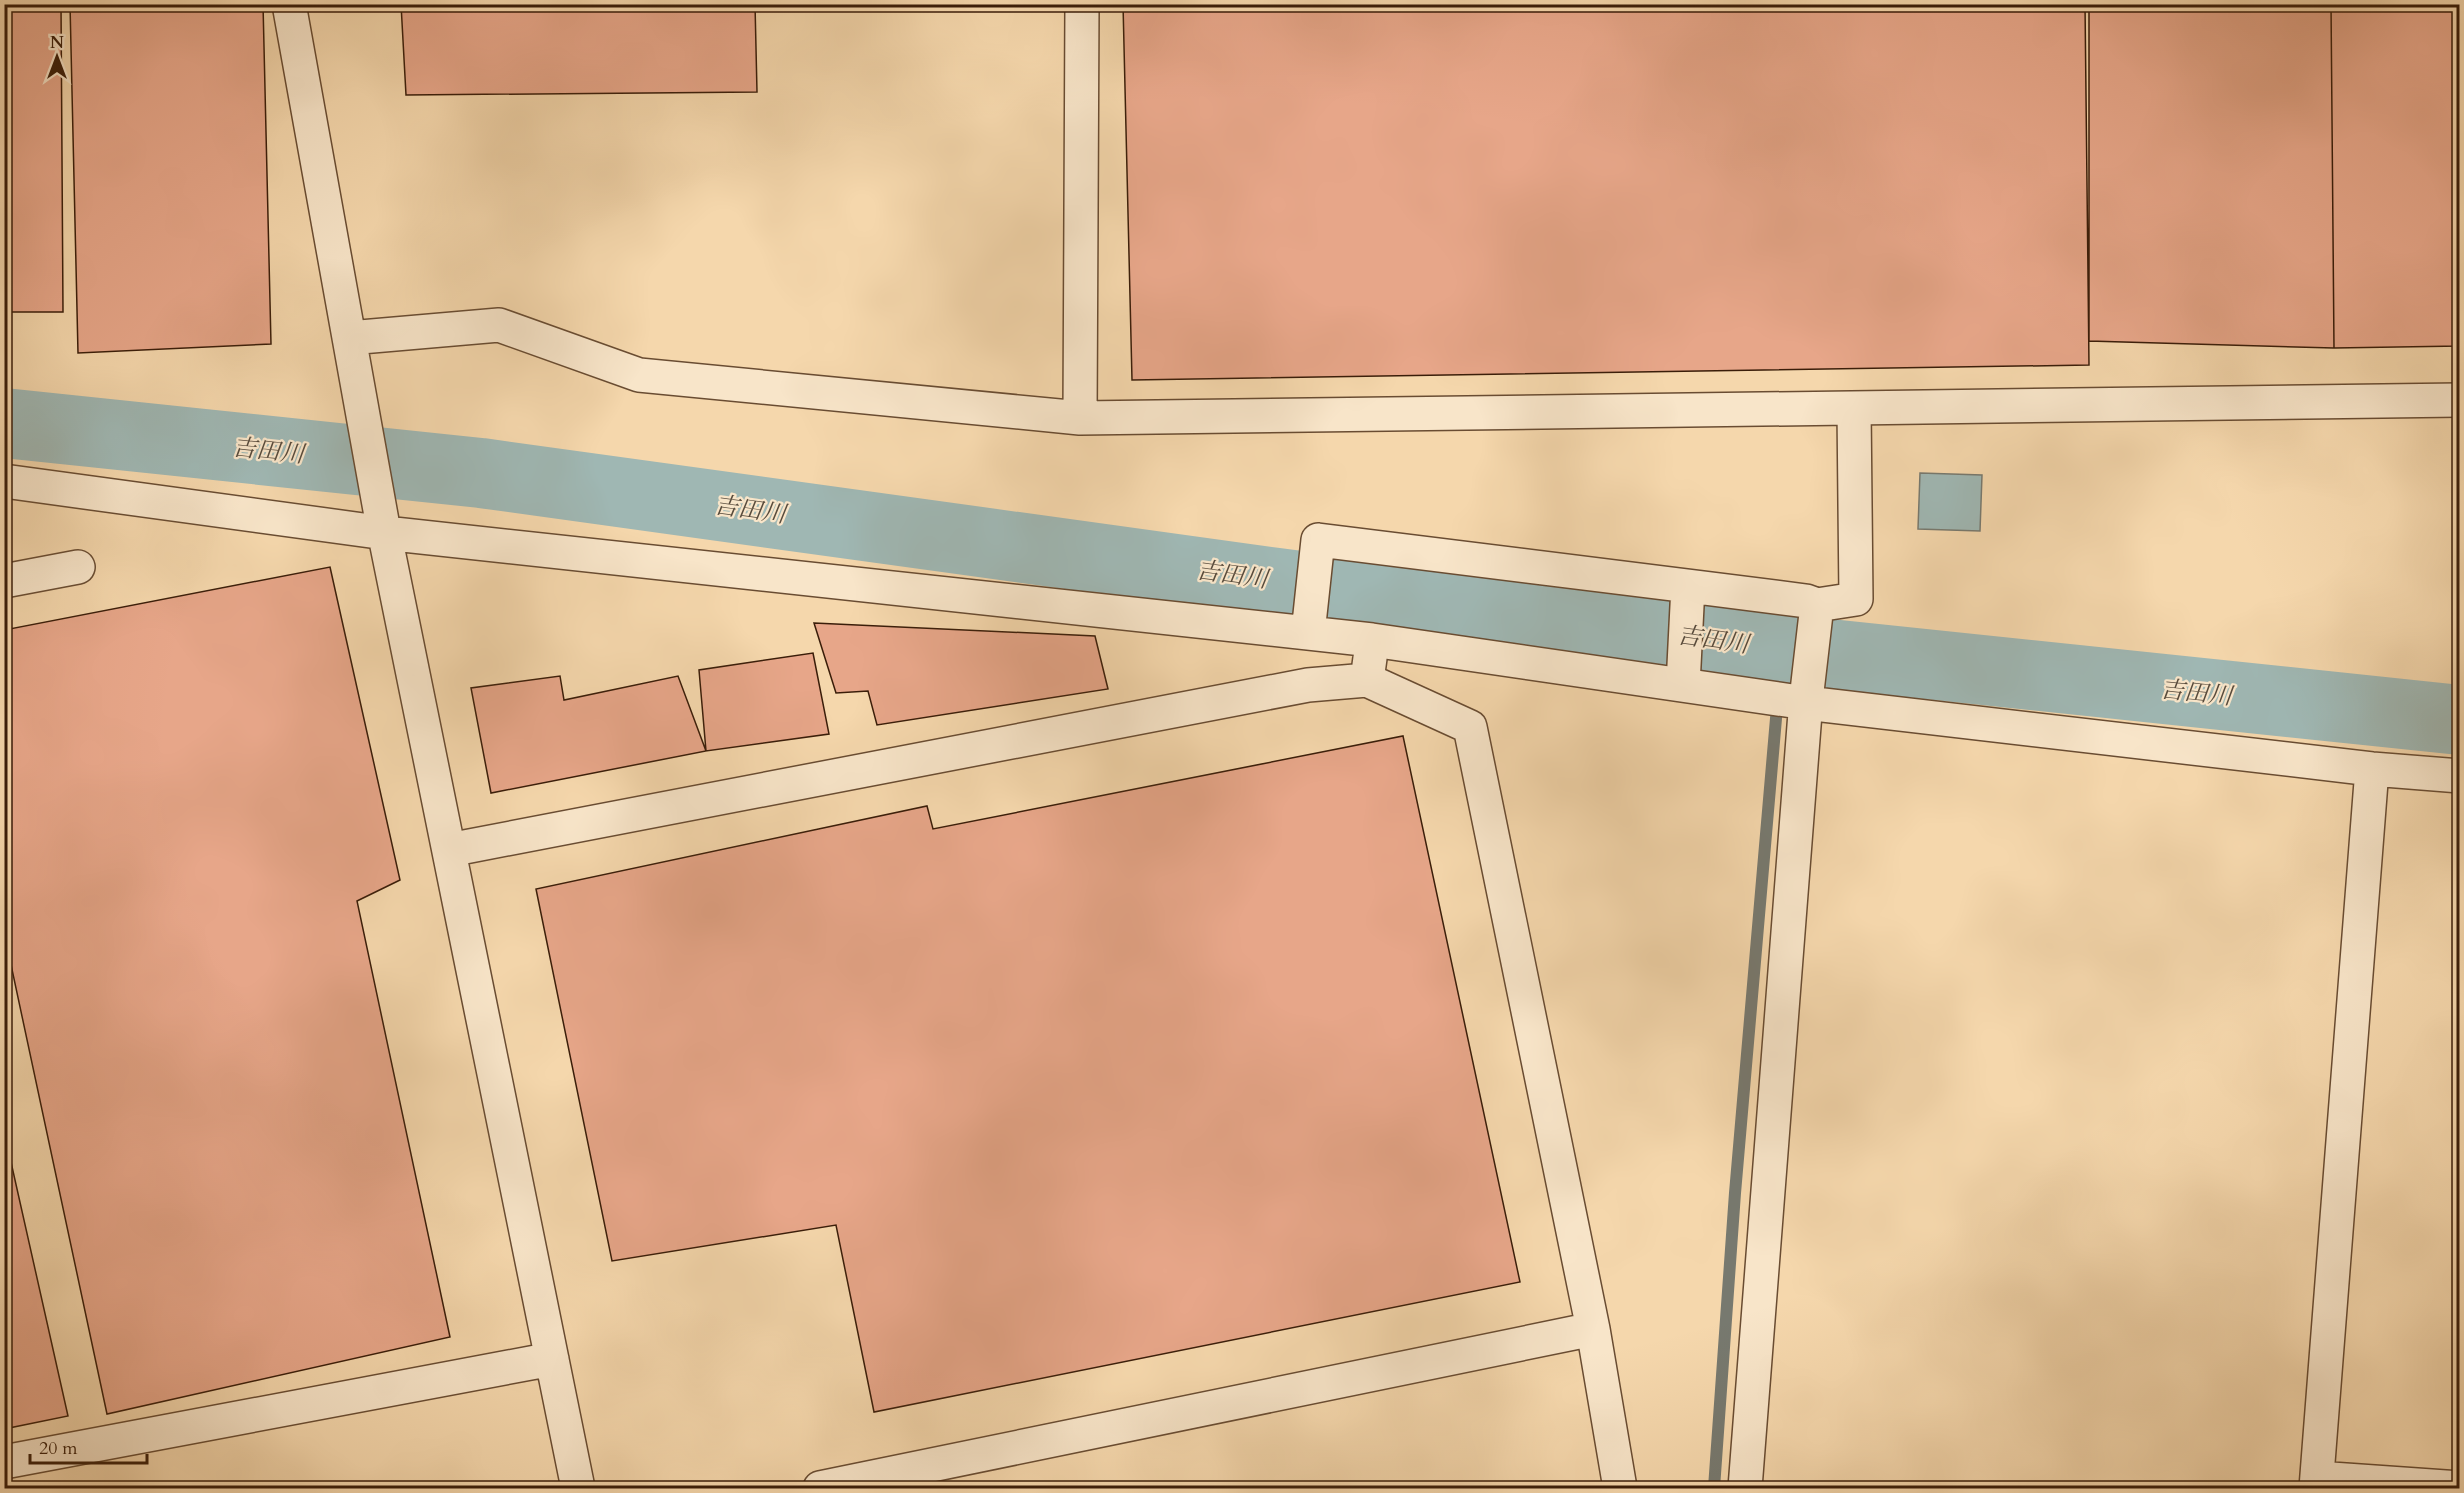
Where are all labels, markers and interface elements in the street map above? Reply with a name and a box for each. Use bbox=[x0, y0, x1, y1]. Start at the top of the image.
north arrow bbox=[27, 27, 87, 87]
text: N bbox=[50, 32, 64, 54]
water label: 吉田川 bbox=[230, 431, 309, 471]
water label: 吉田川 bbox=[712, 489, 791, 532]
water label: 吉田川 bbox=[1194, 554, 1273, 597]
water label: 吉田川 bbox=[1675, 619, 1754, 662]
water label: 吉田川 bbox=[2158, 673, 2237, 713]
scale bar bbox=[30, 1427, 147, 1465]
text: 20 m bbox=[39, 1436, 78, 1461]

